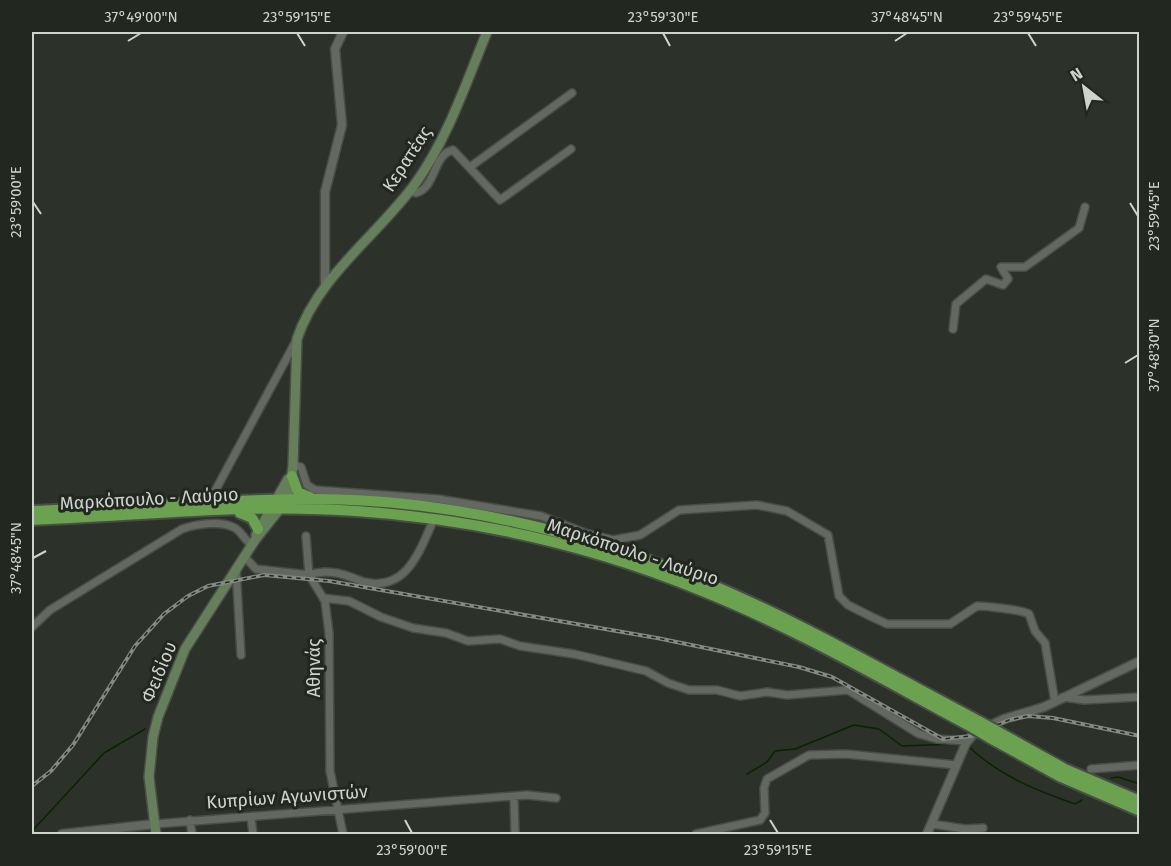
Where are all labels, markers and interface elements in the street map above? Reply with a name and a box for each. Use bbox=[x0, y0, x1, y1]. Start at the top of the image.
text: 37°49'00"N bbox=[104, 8, 178, 26]
text: 23°59'15"E bbox=[263, 8, 331, 26]
text: 23°59'30"E bbox=[628, 8, 698, 26]
text: 37°48'45"N bbox=[871, 8, 943, 26]
text: 23°59'45"E bbox=[993, 8, 1063, 26]
north arrow bbox=[1054, 57, 1114, 117]
text: N bbox=[1067, 64, 1086, 85]
street label: Κερατέας bbox=[378, 121, 437, 196]
text: 23°59'00"E bbox=[7, 166, 25, 238]
text: 23°59'45"E bbox=[1145, 181, 1163, 251]
text: 37°48'30"N bbox=[1145, 318, 1163, 392]
street label: Μαρκόπουλο - Λαύριο bbox=[59, 483, 239, 515]
street label: Μαρκόπουλο - Λαύριο bbox=[545, 514, 721, 590]
text: 37°48'45"N bbox=[7, 522, 25, 594]
street label: Φειδίου bbox=[136, 638, 182, 706]
street label: Αθηνάς bbox=[303, 638, 325, 697]
street label: Κυπρίων Αγωνιστών bbox=[206, 780, 369, 814]
text: 23°59'00"E bbox=[376, 841, 448, 859]
text: 23°59'15"E bbox=[744, 841, 812, 859]

